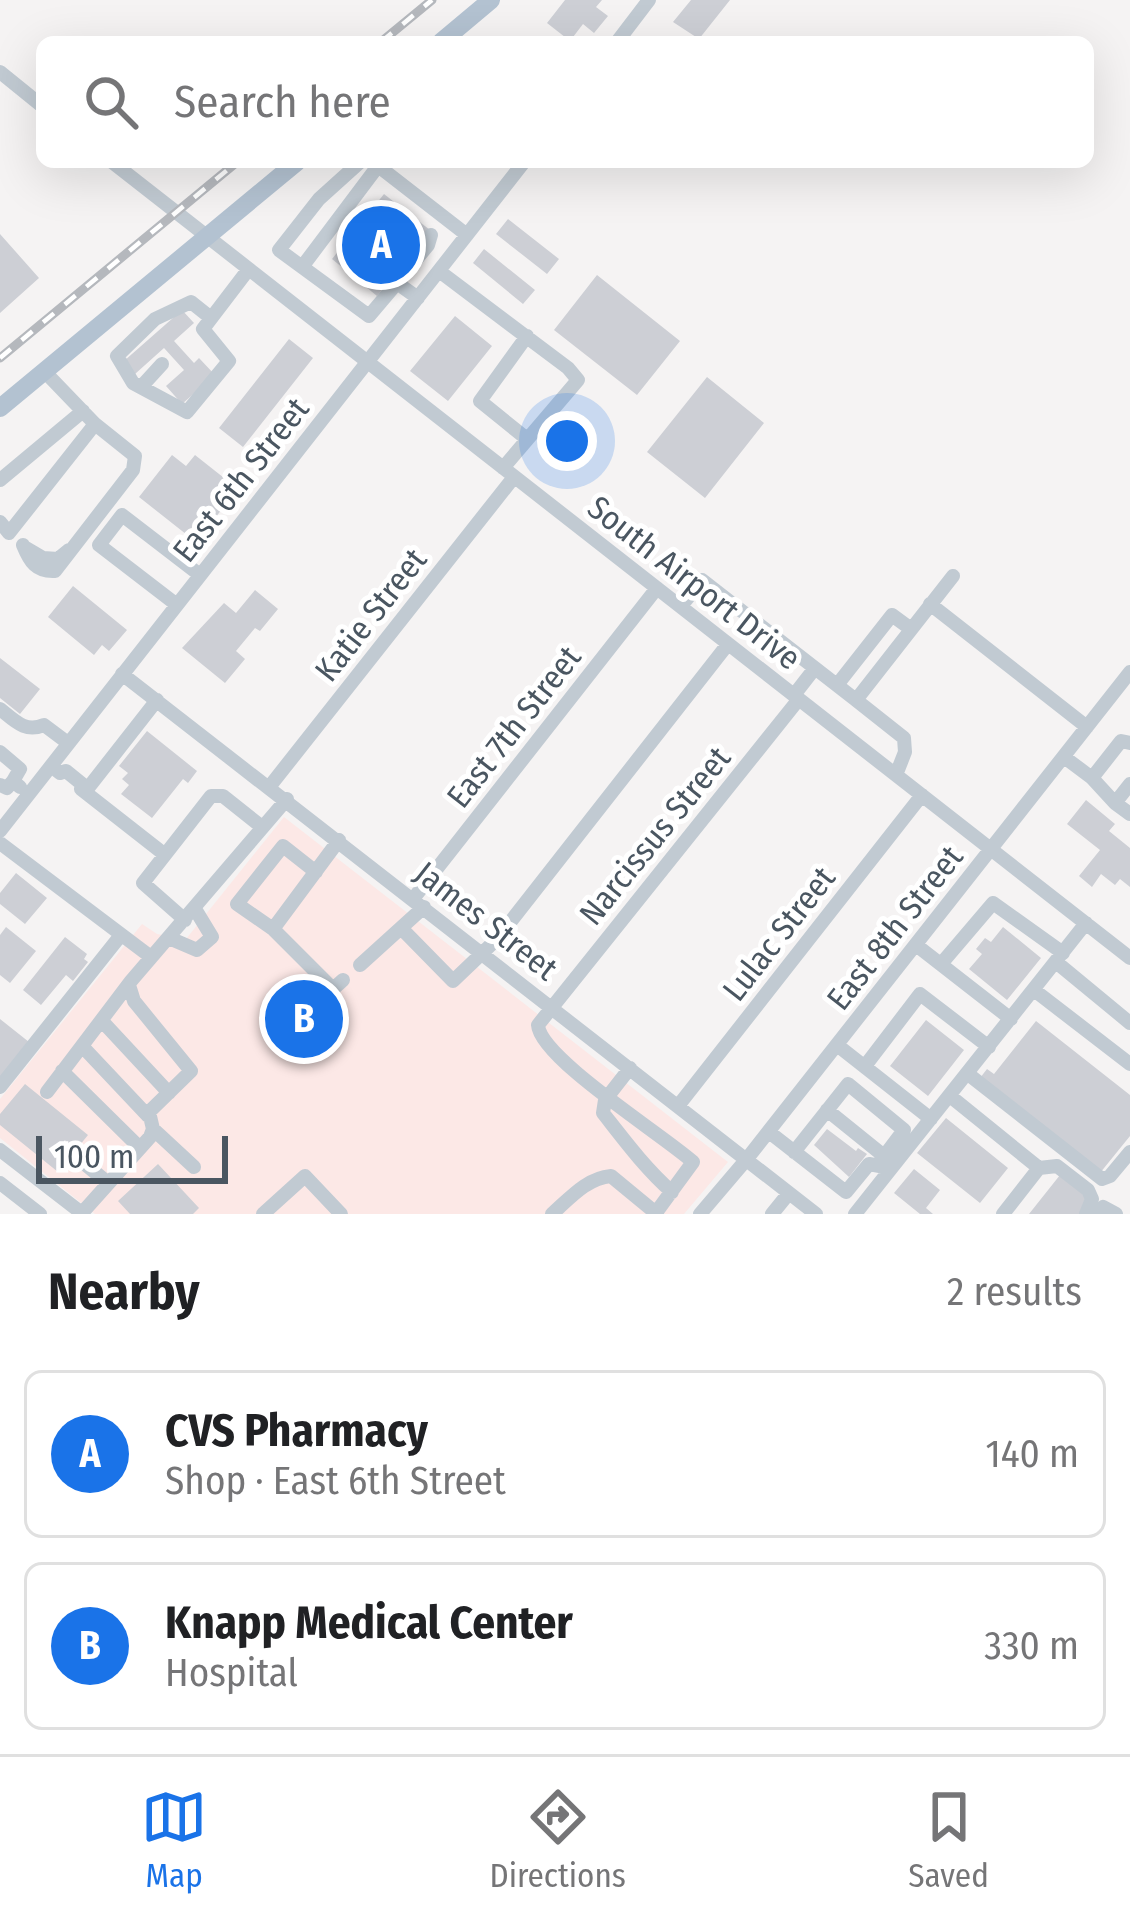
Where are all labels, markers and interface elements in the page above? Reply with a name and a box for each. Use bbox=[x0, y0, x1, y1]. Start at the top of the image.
search box bbox=[36, 36, 1094, 168]
icon: search bbox=[78, 69, 144, 135]
text: Search here bbox=[174, 75, 391, 129]
pin: A bbox=[342, 200, 420, 290]
street label: East 6th Street bbox=[165, 390, 318, 570]
your location bbox=[537, 411, 597, 471]
street label: South Airport Drive bbox=[580, 488, 808, 678]
street label: Katie Street bbox=[307, 540, 435, 689]
street label: East 7th Street bbox=[438, 638, 590, 816]
street label: Narcissus Street bbox=[571, 739, 739, 933]
street label: East 8th Street bbox=[819, 838, 972, 1018]
street label: James Street bbox=[407, 853, 565, 989]
street label: Lulac Street bbox=[714, 859, 844, 1009]
pin: B bbox=[265, 974, 343, 1064]
scale bar bbox=[36, 1130, 228, 1183]
text: 100 m bbox=[54, 1137, 134, 1177]
text: Nearby bbox=[48, 1261, 200, 1323]
text: 2 results bbox=[947, 1269, 1082, 1315]
text: CVS Pharmacy bbox=[165, 1404, 428, 1458]
text: A bbox=[79, 1431, 101, 1477]
text: 140 m bbox=[985, 1431, 1079, 1477]
text: Shop · East 6th Street bbox=[165, 1458, 506, 1504]
text: Knapp Medical Center bbox=[165, 1596, 573, 1650]
text: B bbox=[79, 1623, 101, 1669]
text: 330 m bbox=[984, 1623, 1079, 1669]
text: Hospital bbox=[165, 1650, 298, 1696]
tab: Map bbox=[141, 1784, 207, 1896]
tab: Directions bbox=[489, 1784, 626, 1896]
tab: Saved bbox=[908, 1784, 989, 1896]

